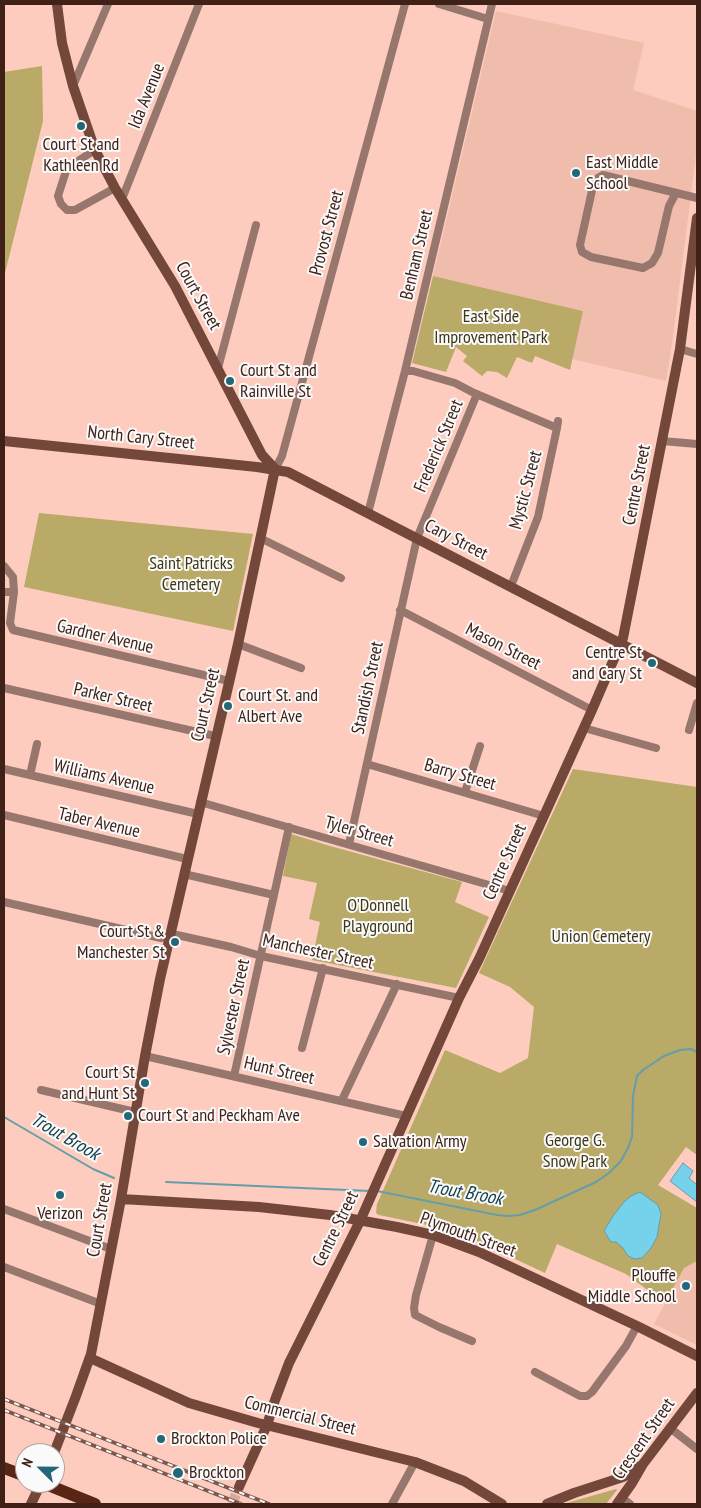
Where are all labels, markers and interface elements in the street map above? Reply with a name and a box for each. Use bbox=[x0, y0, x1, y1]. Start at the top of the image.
street label: Ida Avenue bbox=[124, 60, 170, 132]
marker: Court St and Kathleen Rd bbox=[75, 120, 87, 132]
place label: Court St and Kathleen Rd bbox=[43, 134, 119, 176]
place label: East Middle School bbox=[586, 152, 658, 194]
marker: East Middle School bbox=[570, 167, 582, 179]
street label: Provost Street bbox=[305, 188, 349, 278]
street label: Benham Street bbox=[396, 208, 438, 302]
street label: Court Street bbox=[170, 258, 226, 334]
park label: East Side Improvement Park bbox=[434, 306, 548, 348]
place label: Court St and Rainville St bbox=[240, 360, 317, 402]
marker: Court St and Rainville St bbox=[224, 375, 236, 387]
street label: Frederick Street bbox=[410, 397, 468, 495]
street label: North Cary Street bbox=[86, 422, 196, 454]
street label: Centre Street bbox=[619, 443, 655, 527]
street label: Mystic Street bbox=[505, 448, 547, 532]
street label: Cary Street bbox=[421, 515, 491, 565]
park label: Saint Patricks Cemetery bbox=[149, 553, 233, 596]
street label: Gardner Avenue bbox=[55, 615, 155, 659]
street label: Mason Street bbox=[462, 619, 544, 675]
street label: Standish Street bbox=[348, 640, 388, 736]
place label: Centre St and Cary St bbox=[572, 642, 642, 684]
marker: Centre St and Cary St bbox=[646, 657, 658, 669]
street label: Court Street bbox=[187, 666, 225, 744]
street label: Parker Street bbox=[72, 678, 154, 718]
place label: Court St. and Albert Ave bbox=[238, 685, 318, 728]
marker: Court St. and Albert Ave bbox=[222, 700, 234, 712]
street label: Williams Avenue bbox=[52, 755, 156, 799]
street label: Barry Street bbox=[422, 755, 498, 795]
street label: Taber Avenue bbox=[56, 803, 142, 843]
street label: Tyler Street bbox=[322, 812, 396, 852]
street label: Centre Street bbox=[479, 820, 531, 904]
park label: O'Donnell Playground bbox=[343, 895, 413, 938]
place label: Court St & Manchester St bbox=[77, 921, 165, 964]
park label: Union Cemetery bbox=[552, 926, 650, 948]
street label: Manchester Street bbox=[261, 930, 375, 974]
marker: Court St & Manchester St bbox=[169, 936, 181, 948]
street label: Sylvester Street bbox=[213, 957, 255, 1057]
street label: Hunt Street bbox=[242, 1052, 316, 1090]
place label: Court St and Hunt St bbox=[62, 1062, 135, 1104]
marker: Court St and Hunt St bbox=[139, 1077, 151, 1089]
place label: Court St and Peckham Ave bbox=[138, 1105, 300, 1127]
water label: Trout Brook bbox=[27, 1108, 103, 1166]
marker: Court St and Peckham Ave bbox=[122, 1110, 134, 1122]
park label: George G. Snow Park bbox=[543, 1130, 607, 1172]
place label: Salvation Army bbox=[373, 1131, 467, 1153]
marker: Salvation Army bbox=[357, 1136, 369, 1148]
water label: Trout Brook bbox=[426, 1175, 504, 1211]
street label: Court Street bbox=[83, 1181, 117, 1259]
street label: Centre Street bbox=[308, 1188, 364, 1270]
marker: Verizon bbox=[54, 1189, 66, 1201]
place label: Verizon bbox=[37, 1203, 83, 1225]
street label: Plymouth Street bbox=[417, 1208, 519, 1262]
place label: Plouffe Middle School bbox=[588, 1265, 676, 1308]
marker: Plouffe Middle School bbox=[680, 1280, 692, 1292]
street label: Commercial Street bbox=[242, 1392, 358, 1440]
street label: Crescent Street bbox=[608, 1394, 680, 1484]
place label: Brockton Police bbox=[171, 1428, 267, 1450]
marker: Brockton Police bbox=[155, 1433, 167, 1445]
north arrow bbox=[15, 1443, 65, 1493]
text: N bbox=[17, 1456, 37, 1470]
place label: Brockton bbox=[189, 1462, 244, 1484]
marker: Brockton bbox=[171, 1466, 185, 1480]

